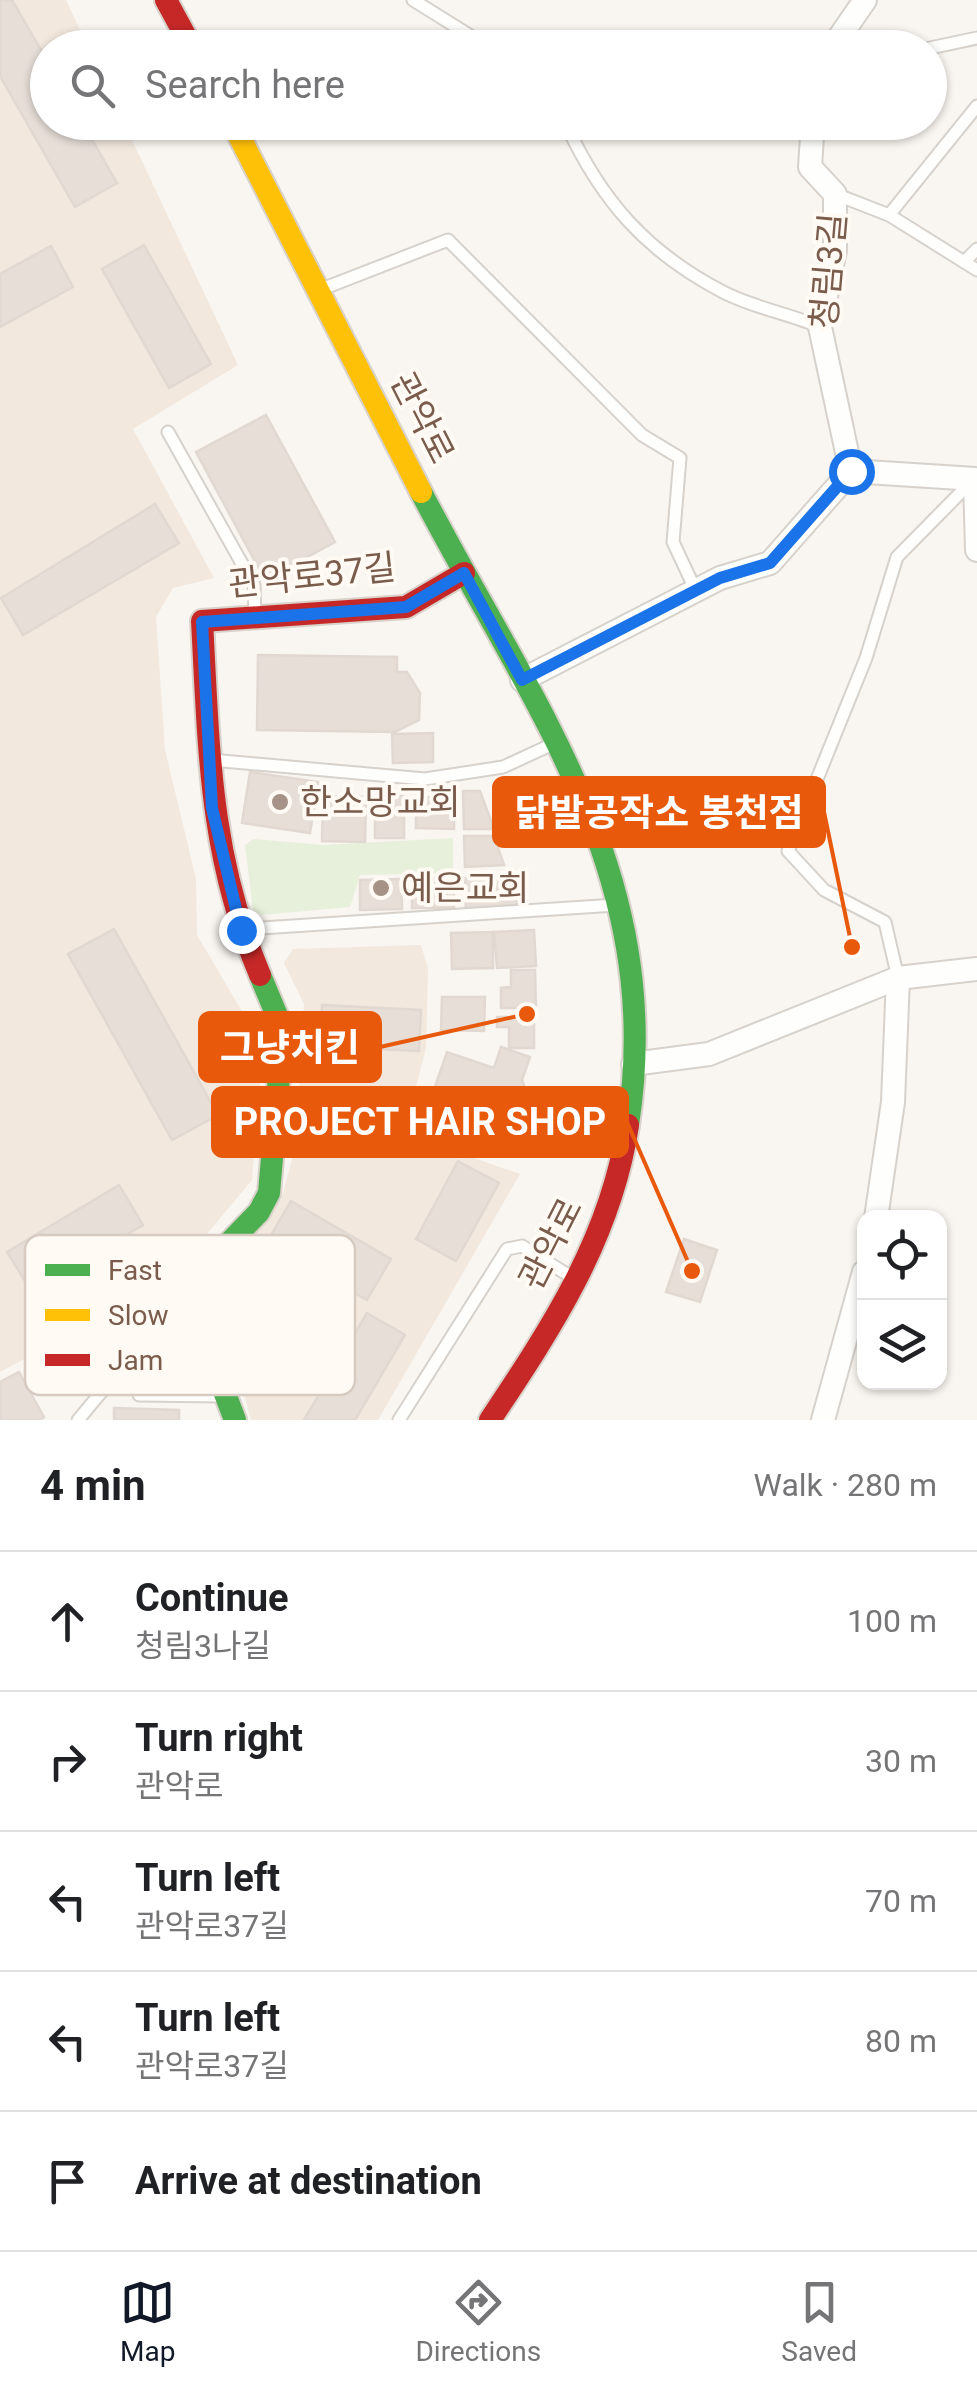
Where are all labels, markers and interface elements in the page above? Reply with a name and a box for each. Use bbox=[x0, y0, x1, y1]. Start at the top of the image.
search box bbox=[30, 30, 947, 140]
icon: search bbox=[65, 58, 120, 113]
text: Search here bbox=[145, 63, 345, 107]
street label: 청림3길 bbox=[804, 211, 854, 331]
street label: 관악로 bbox=[382, 366, 462, 470]
route start bbox=[829, 449, 875, 495]
street label: 관악로37길 bbox=[226, 547, 398, 605]
callout: 닭발공작소 봉천점 bbox=[494, 778, 824, 846]
place label: 한소망교회 bbox=[300, 782, 461, 823]
marker: 한소망교회 bbox=[269, 791, 291, 813]
text: 닭발공작소 봉천점 bbox=[514, 791, 804, 835]
place label: 예은교회 bbox=[401, 868, 530, 909]
marker: 예은교회 bbox=[370, 877, 392, 899]
route end bbox=[219, 908, 265, 954]
callout: 그냥치킨 bbox=[200, 1013, 380, 1081]
text: 그냥치킨 bbox=[220, 1026, 360, 1070]
callout: PROJECT HAIR SHOP bbox=[213, 1088, 627, 1156]
text: PROJECT HAIR SHOP bbox=[234, 1100, 606, 1144]
street label: 관악로 bbox=[511, 1192, 591, 1296]
map controls bbox=[857, 1210, 947, 1390]
button: locate bbox=[857, 1210, 947, 1300]
legend bbox=[25, 1235, 355, 1395]
text: Fast bbox=[108, 1254, 162, 1287]
text: Slow bbox=[108, 1299, 168, 1332]
button: layers bbox=[857, 1300, 947, 1390]
text: Jam bbox=[108, 1344, 163, 1377]
text: 4 min bbox=[40, 1461, 146, 1510]
text: Walk · 280 m bbox=[754, 1466, 937, 1504]
text: Continue bbox=[135, 1576, 289, 1620]
icon: ahead bbox=[40, 1594, 95, 1649]
text: 100 m bbox=[847, 1602, 937, 1640]
text: 청림3나길 bbox=[135, 1627, 271, 1665]
text: Turn right bbox=[135, 1716, 303, 1760]
icon: right bbox=[40, 1734, 95, 1789]
text: 30 m bbox=[865, 1742, 937, 1780]
text: 관악로 bbox=[135, 1767, 223, 1805]
text: Turn left bbox=[135, 1856, 280, 1900]
icon: left bbox=[40, 1874, 95, 1929]
text: 70 m bbox=[865, 1882, 937, 1920]
text: 관악로37길 bbox=[135, 1907, 289, 1945]
text: Turn left bbox=[135, 1996, 280, 2040]
icon: left bbox=[40, 2014, 95, 2069]
text: 80 m bbox=[865, 2022, 937, 2060]
text: 관악로37길 bbox=[135, 2047, 289, 2085]
icon: arrive bbox=[40, 2154, 95, 2209]
text: Arrive at destination bbox=[135, 2159, 482, 2203]
tab: Map bbox=[120, 2275, 175, 2368]
tab: Directions bbox=[415, 2275, 541, 2368]
tab: Saved bbox=[781, 2275, 857, 2368]

